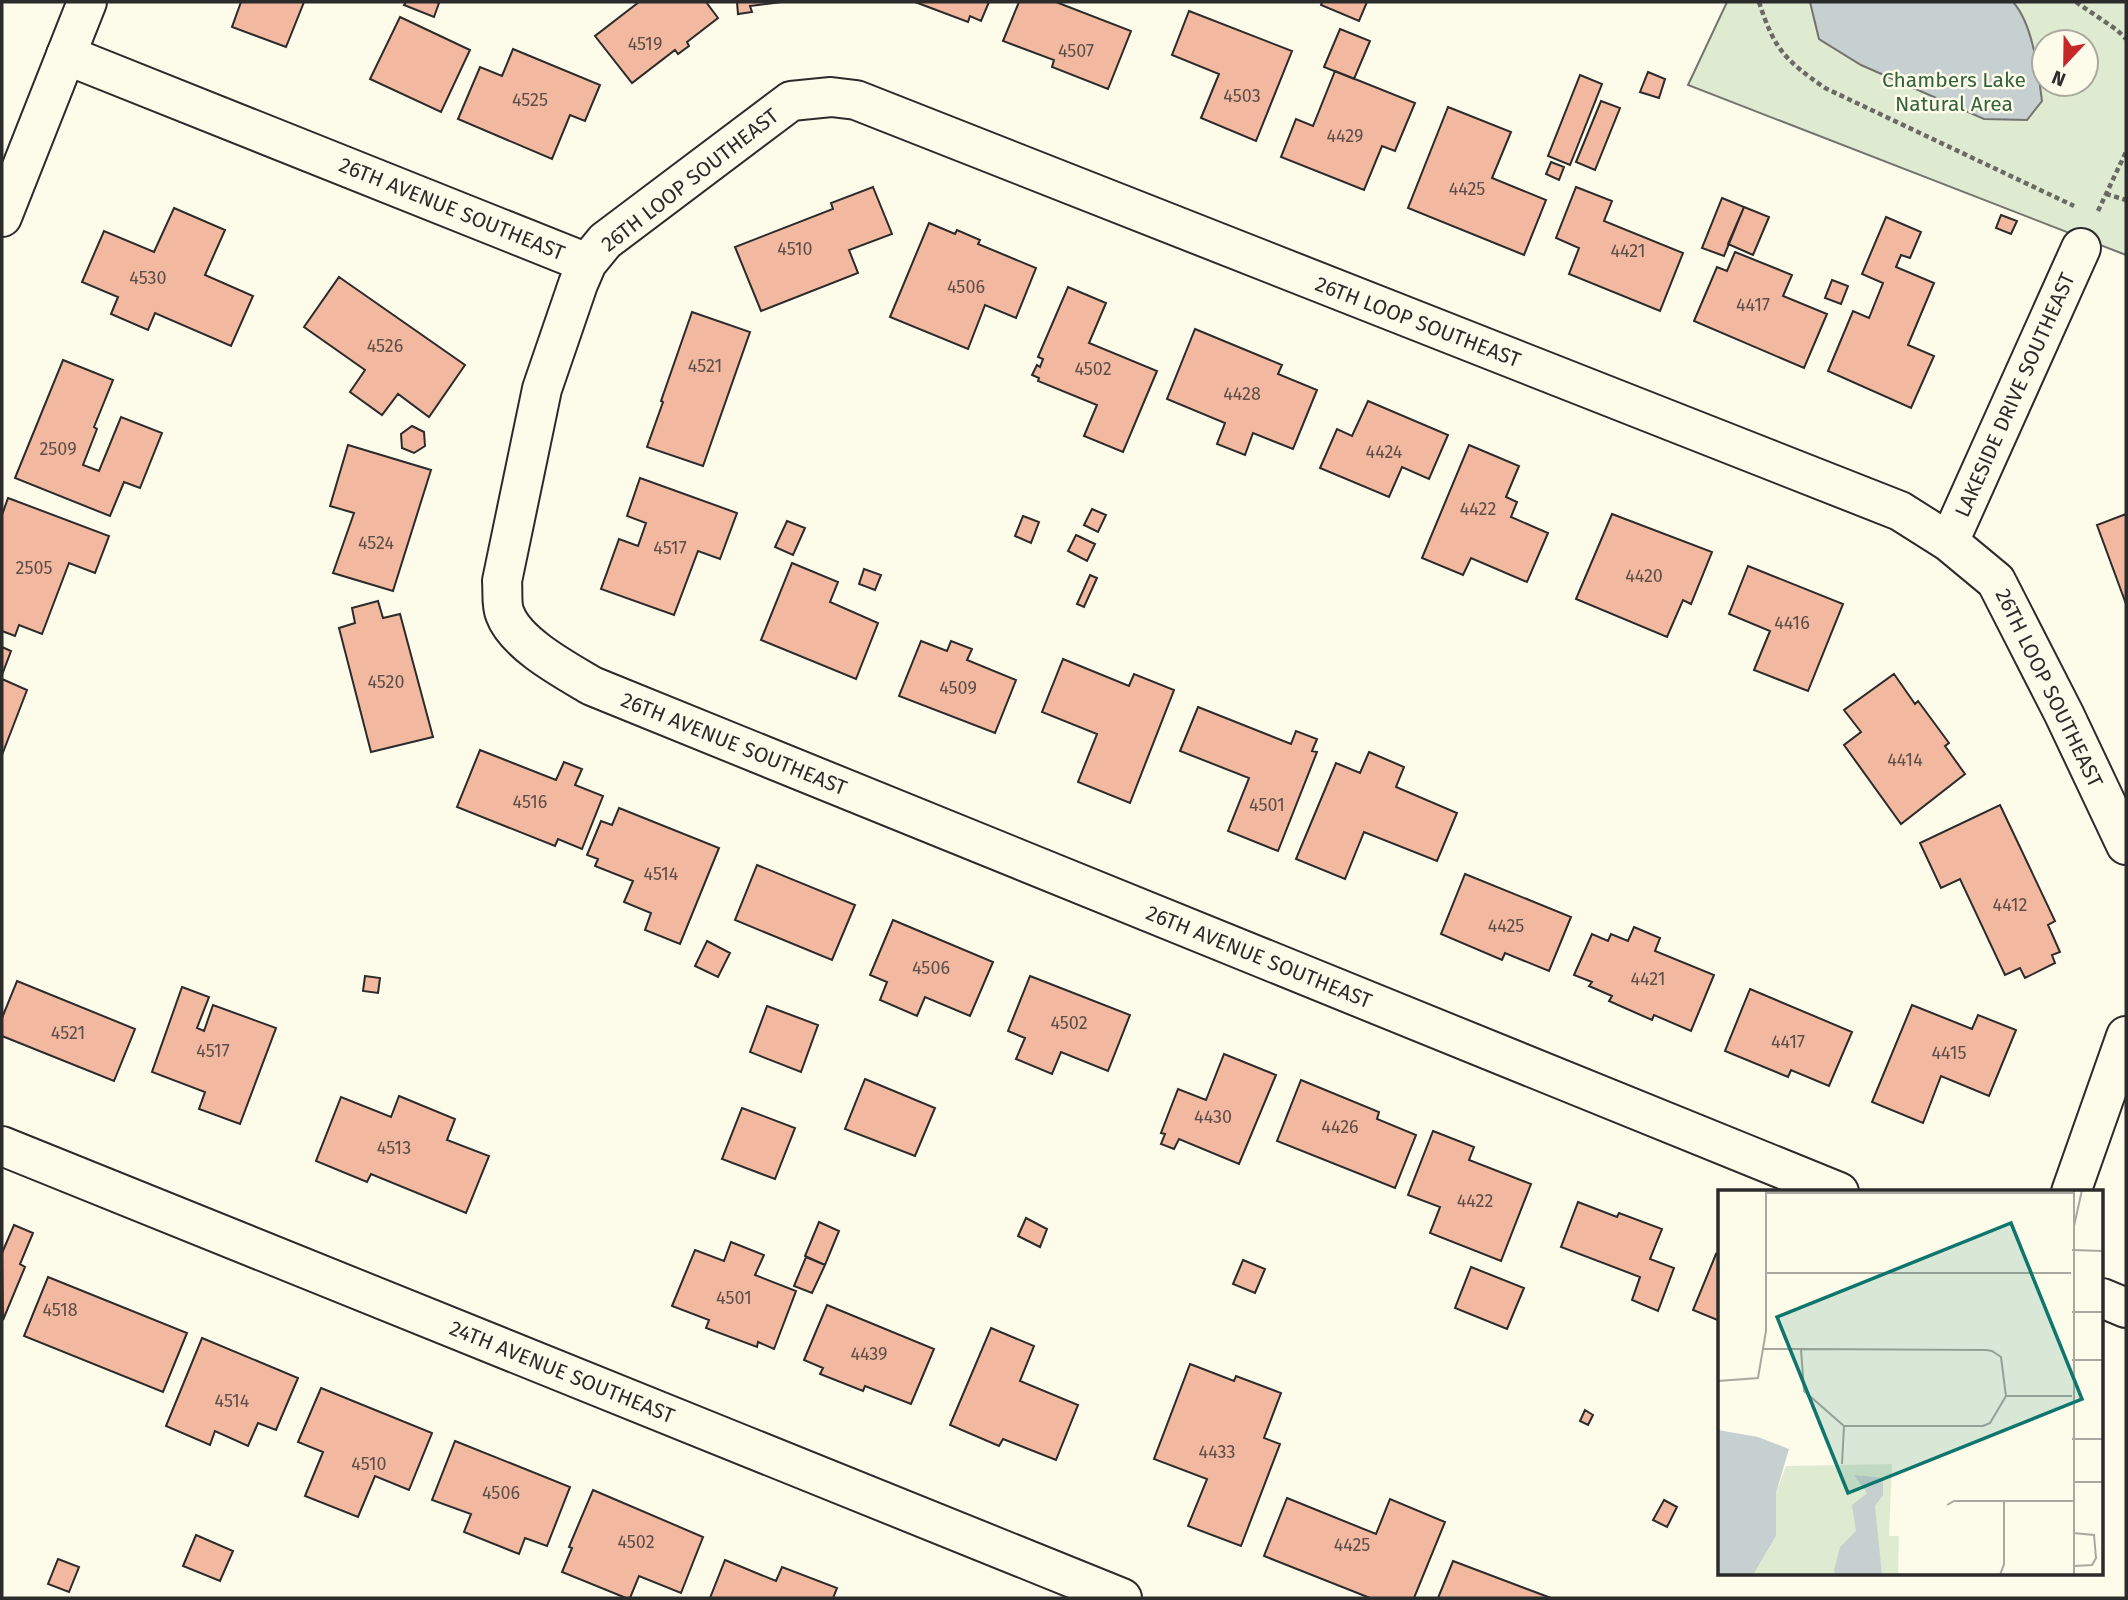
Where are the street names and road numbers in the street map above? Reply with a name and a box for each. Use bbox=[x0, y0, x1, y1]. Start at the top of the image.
street label: 26TH LOOP SOUTHEAST bbox=[596, 103, 784, 257]
street label: 26TH AVENUE SOUTHEAST bbox=[335, 152, 569, 266]
street label: LAKESIDE DRIVE SOUTHEAST bbox=[1949, 269, 2081, 521]
street label: 26TH LOOP SOUTHEAST bbox=[1312, 271, 1524, 373]
street label: 26TH LOOP SOUTHEAST bbox=[1990, 584, 2108, 792]
street label: 26TH AVENUE SOUTHEAST bbox=[617, 687, 851, 801]
street label: 26TH AVENUE SOUTHEAST bbox=[1142, 900, 1376, 1014]
street label: 24TH AVENUE SOUTHEAST bbox=[446, 1315, 678, 1429]

